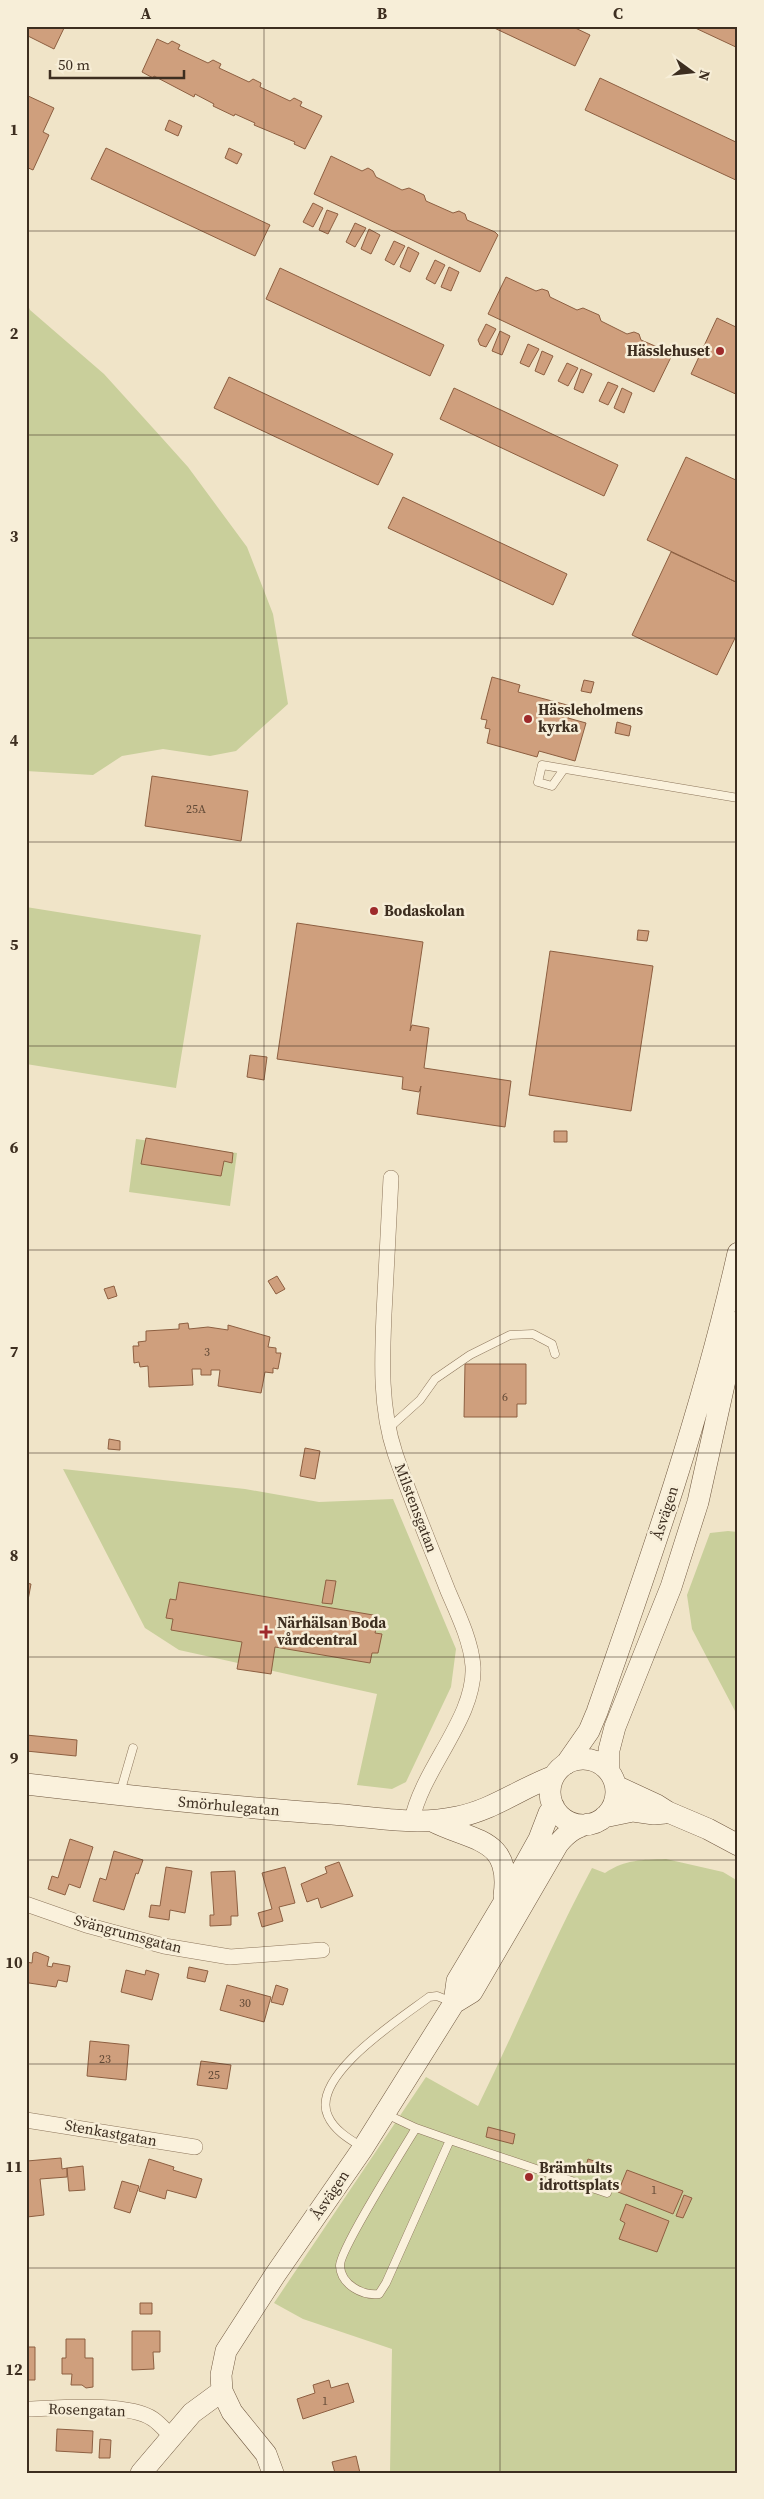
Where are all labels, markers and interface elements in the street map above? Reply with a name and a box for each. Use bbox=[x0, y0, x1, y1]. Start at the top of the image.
text: A bbox=[141, 2, 152, 24]
text: B bbox=[377, 2, 388, 24]
text: C bbox=[613, 2, 623, 24]
scale bar bbox=[50, 48, 184, 80]
north arrow bbox=[666, 48, 716, 98]
text: 50 m bbox=[58, 54, 90, 75]
text: N bbox=[694, 68, 716, 83]
text: 1 bbox=[10, 118, 18, 140]
text: 2 bbox=[10, 322, 19, 344]
place label: Hässlehuset bbox=[627, 340, 711, 361]
marker: Hässlehuset bbox=[714, 345, 726, 357]
text: 3 bbox=[10, 525, 19, 547]
place label: Hässleholmens kyrka bbox=[538, 699, 643, 737]
marker: Hässleholmens kyrka bbox=[522, 713, 534, 725]
text: 4 bbox=[10, 729, 19, 751]
house number: 25A bbox=[186, 801, 206, 817]
place label: Bodaskolan bbox=[384, 900, 465, 921]
marker: Bodaskolan bbox=[368, 905, 380, 917]
text: 5 bbox=[10, 933, 19, 955]
text: 6 bbox=[10, 1136, 19, 1158]
text: 7 bbox=[10, 1340, 19, 1362]
house number: 3 bbox=[204, 1344, 210, 1360]
house number: 6 bbox=[502, 1389, 508, 1405]
street label: Milstensgatan bbox=[390, 1460, 443, 1555]
street label: Åsvägen bbox=[646, 1483, 683, 1543]
text: 8 bbox=[10, 1544, 18, 1566]
place label: Närhälsan Boda vårdcentral bbox=[276, 1612, 387, 1650]
marker: Närhälsan Boda vårdcentral bbox=[259, 1625, 273, 1639]
text: 9 bbox=[10, 1747, 19, 1769]
street label: Smörhulegatan bbox=[177, 1791, 281, 1820]
street label: Svängrumsgatan bbox=[72, 1909, 184, 1958]
text: 10 bbox=[5, 1951, 23, 1973]
house number: 30 bbox=[239, 1995, 251, 2011]
house number: 23 bbox=[99, 2051, 111, 2067]
house number: 25 bbox=[208, 2067, 220, 2083]
street label: Stenkastgatan bbox=[63, 2114, 159, 2151]
text: 11 bbox=[5, 2155, 23, 2177]
place label: Brämhults idrottsplats bbox=[539, 2157, 620, 2195]
street label: Åsvägen bbox=[305, 2166, 354, 2224]
marker: Brämhults idrottsplats bbox=[523, 2171, 535, 2183]
house number: 1 bbox=[651, 2182, 657, 2198]
text: 12 bbox=[5, 2358, 23, 2380]
house number: 1 bbox=[322, 2393, 328, 2409]
street label: Rosengatan bbox=[48, 2398, 126, 2421]

